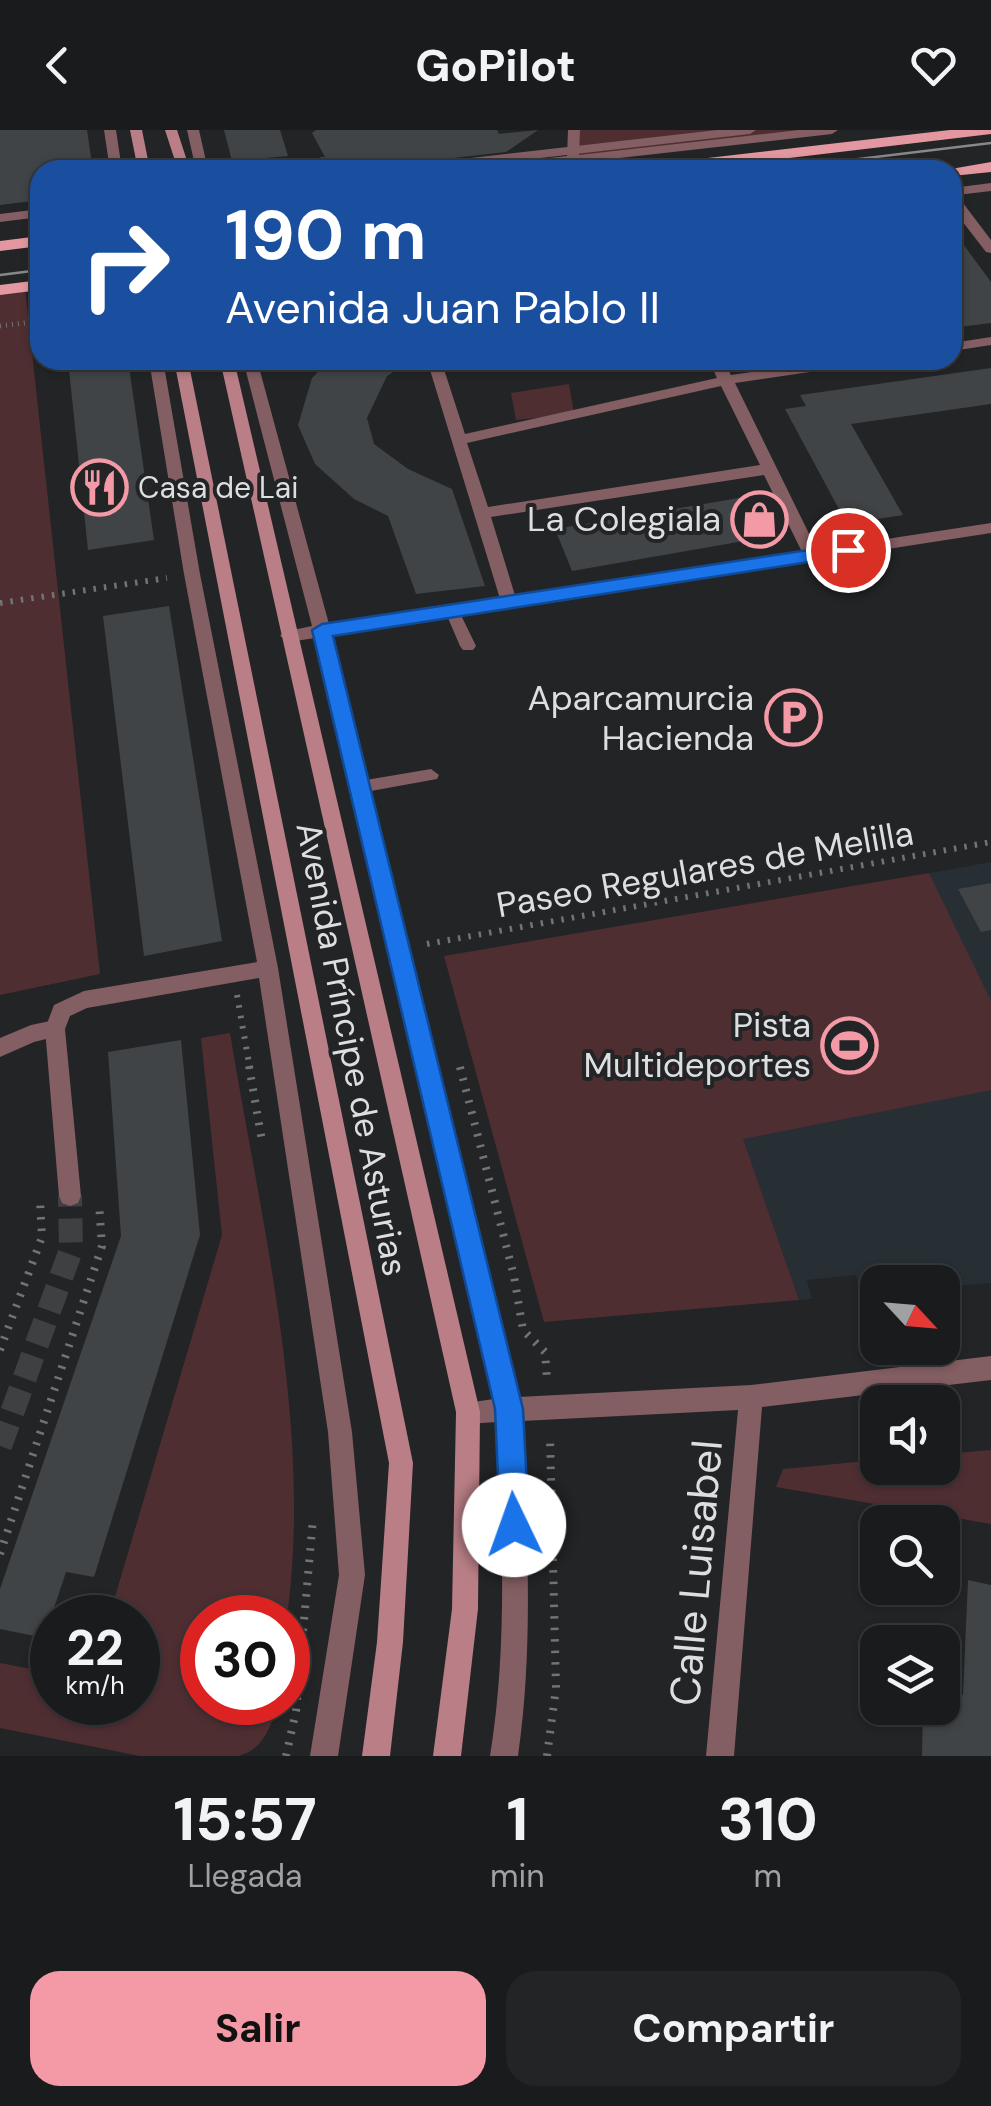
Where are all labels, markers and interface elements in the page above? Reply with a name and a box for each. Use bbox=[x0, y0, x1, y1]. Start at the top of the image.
text: GoPilot bbox=[415, 36, 576, 95]
icon: back bbox=[30, 38, 85, 93]
icon: heart bbox=[906, 38, 961, 93]
text: 190 m bbox=[225, 190, 427, 281]
icon: right bbox=[60, 200, 190, 330]
text: Avenida Juan Pablo II bbox=[225, 278, 660, 337]
restaurant icon: Casa de Lai bbox=[69, 457, 129, 517]
place label: Casa de Lai bbox=[138, 468, 298, 507]
shop icon: La Colegiala bbox=[730, 489, 790, 549]
place label: La Colegiala bbox=[527, 496, 721, 542]
pin bbox=[806, 508, 891, 593]
icon: arrive bbox=[821, 523, 876, 578]
place label: Aparcamurcia Hacienda bbox=[527, 675, 754, 761]
parking icon: Aparcamurcia Hacienda bbox=[763, 688, 823, 748]
street label: Paseo Regulares de Melilla bbox=[493, 810, 917, 928]
street label: Avenida Príncipe de Asturias bbox=[285, 818, 419, 1280]
place label: Pista Multideportes bbox=[583, 1002, 811, 1088]
sports icon: Pista Multideportes bbox=[820, 1015, 880, 1075]
north arrow bbox=[860, 1265, 960, 1365]
map controls bbox=[860, 1265, 960, 1725]
button: sound bbox=[860, 1385, 960, 1485]
street label: Calle Luisabel bbox=[657, 1438, 735, 1708]
position arrow bbox=[462, 1473, 566, 1577]
button: search bbox=[860, 1505, 960, 1605]
speed limit sign: 30 bbox=[180, 1595, 310, 1725]
text: 22 bbox=[66, 1615, 124, 1681]
button: layers bbox=[860, 1625, 960, 1725]
text: km/h bbox=[65, 1669, 125, 1702]
text: 15:57 bbox=[173, 1780, 317, 1859]
text: 1 bbox=[506, 1780, 528, 1859]
text: 310 bbox=[718, 1780, 818, 1859]
text: Llegada bbox=[188, 1855, 302, 1897]
text: min bbox=[490, 1855, 545, 1897]
text: m bbox=[754, 1855, 782, 1897]
button: Salir bbox=[30, 1971, 486, 2086]
button: Compartir bbox=[506, 1971, 961, 2086]

